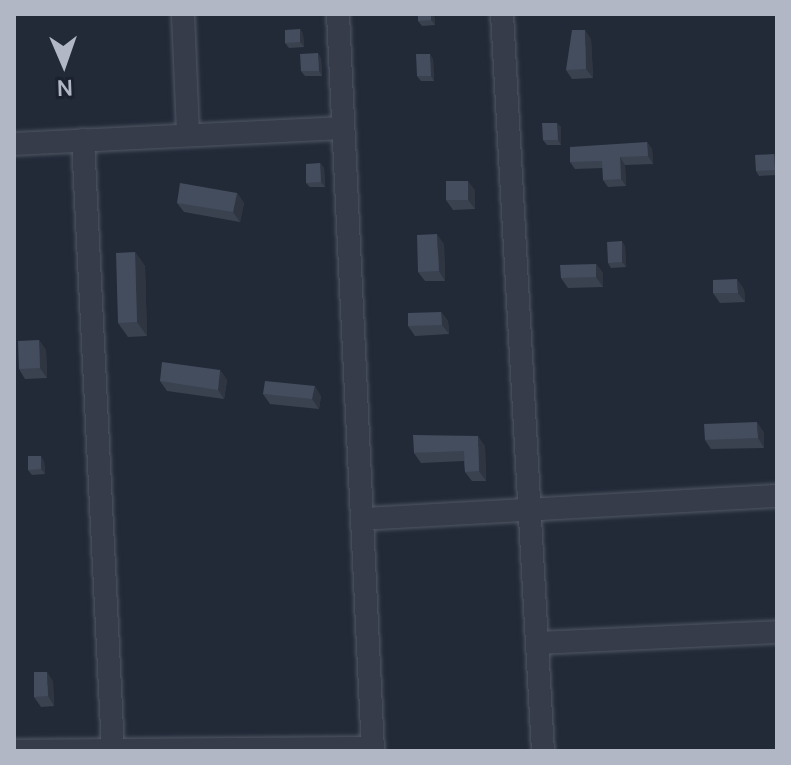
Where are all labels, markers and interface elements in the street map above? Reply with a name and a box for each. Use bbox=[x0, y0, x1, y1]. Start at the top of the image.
north arrow bbox=[24, 24, 104, 104]
text: N bbox=[56, 73, 73, 103]

